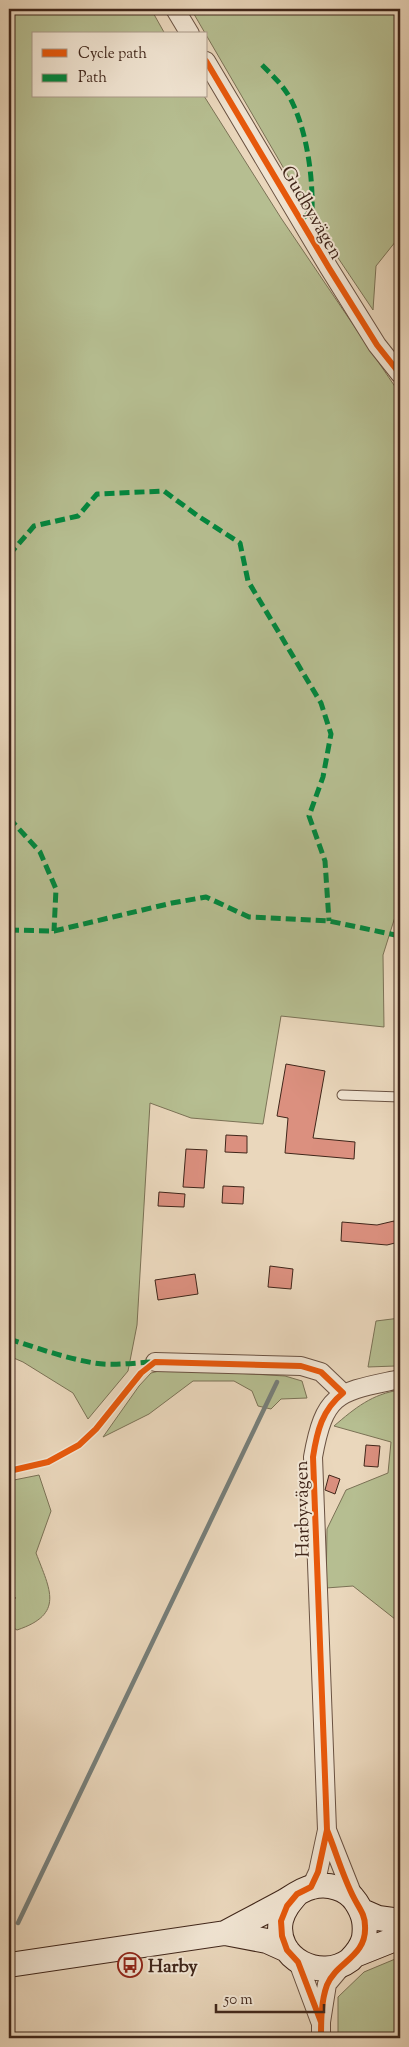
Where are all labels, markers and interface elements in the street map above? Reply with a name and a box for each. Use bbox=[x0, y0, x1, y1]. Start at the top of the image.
legend bbox=[32, 32, 208, 98]
text: Cycle path bbox=[78, 44, 147, 65]
text: Path bbox=[78, 68, 107, 89]
street label: Gudbyvägen bbox=[273, 161, 349, 265]
street label: Harbyvägen bbox=[289, 1460, 318, 1558]
bus stop icon: Harby bbox=[117, 1952, 143, 1978]
place label: Harby bbox=[148, 1954, 198, 1981]
scale bar bbox=[216, 1982, 324, 2014]
text: 50 m bbox=[223, 1990, 253, 2011]

